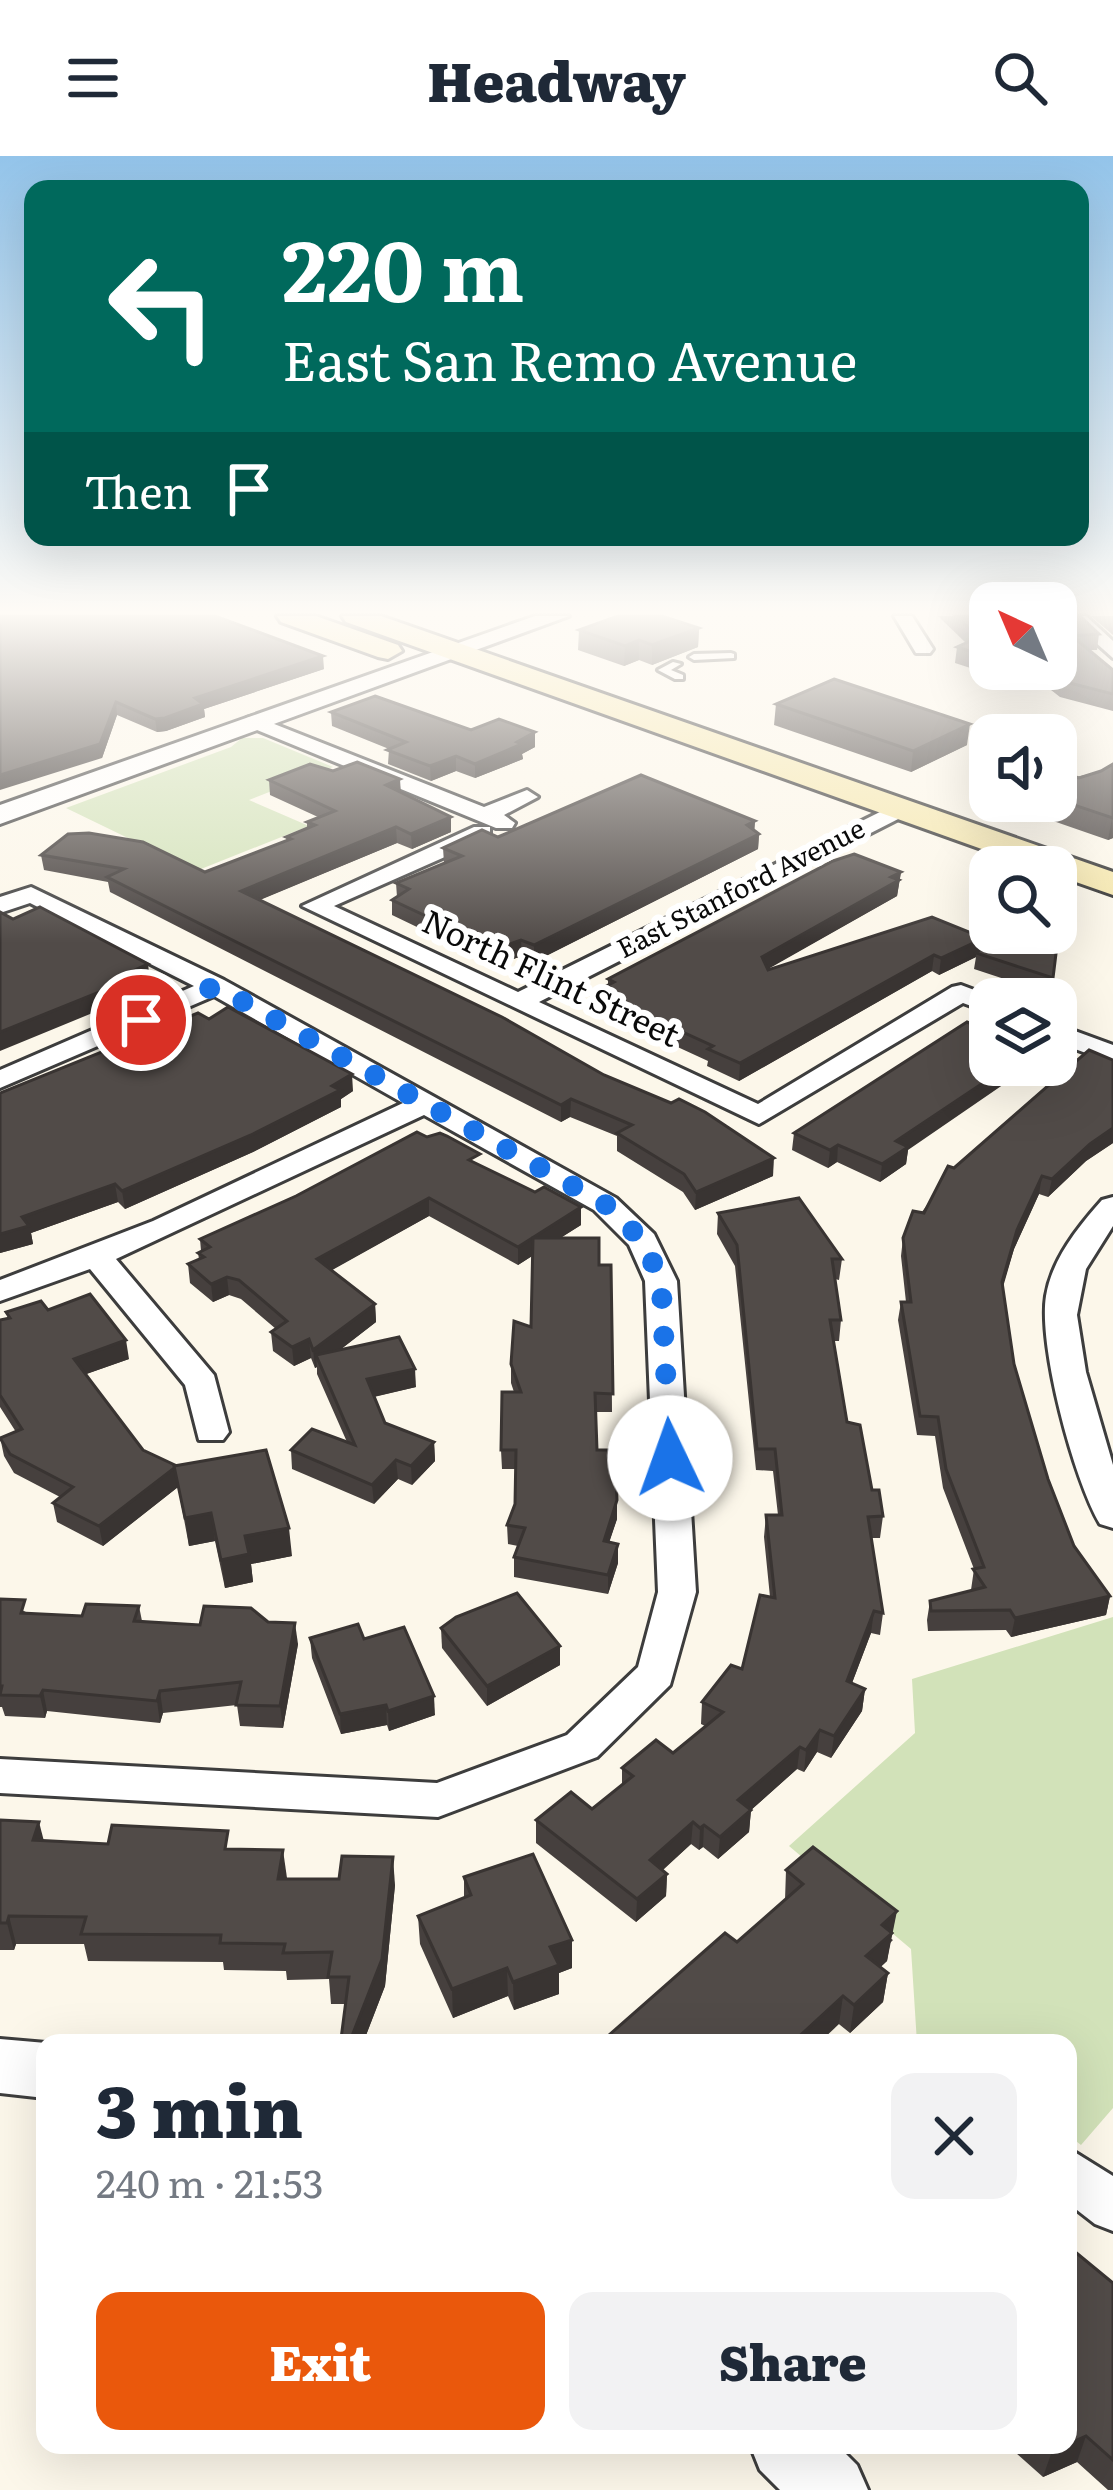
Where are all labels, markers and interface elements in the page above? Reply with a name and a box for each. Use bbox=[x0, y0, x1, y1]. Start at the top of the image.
text: Headway bbox=[427, 38, 686, 119]
icon: menu bbox=[60, 45, 126, 111]
icon: search bbox=[987, 45, 1053, 111]
text: 220 m bbox=[282, 203, 525, 328]
icon: left bbox=[84, 228, 240, 384]
text: East San Remo Avenue bbox=[282, 317, 857, 398]
text: Then bbox=[84, 456, 192, 523]
icon: arrive bbox=[216, 456, 282, 522]
north arrow bbox=[969, 582, 1077, 690]
map controls bbox=[969, 582, 1077, 1086]
button: sound bbox=[969, 714, 1077, 822]
street label: East Stanford Avenue bbox=[609, 806, 871, 966]
button: search bbox=[969, 846, 1077, 954]
street label: North Flint Street bbox=[415, 895, 690, 1057]
pin bbox=[90, 969, 192, 1071]
button: layers bbox=[969, 978, 1077, 1086]
icon: arrive bbox=[108, 987, 174, 1053]
position arrow bbox=[607, 1395, 733, 1521]
text: 3 min bbox=[96, 2053, 303, 2160]
button: close bbox=[891, 2073, 1017, 2199]
text: 240 m · 21:53 bbox=[96, 2152, 324, 2210]
button: Exit bbox=[96, 2292, 545, 2430]
button: Share bbox=[569, 2292, 1017, 2430]

